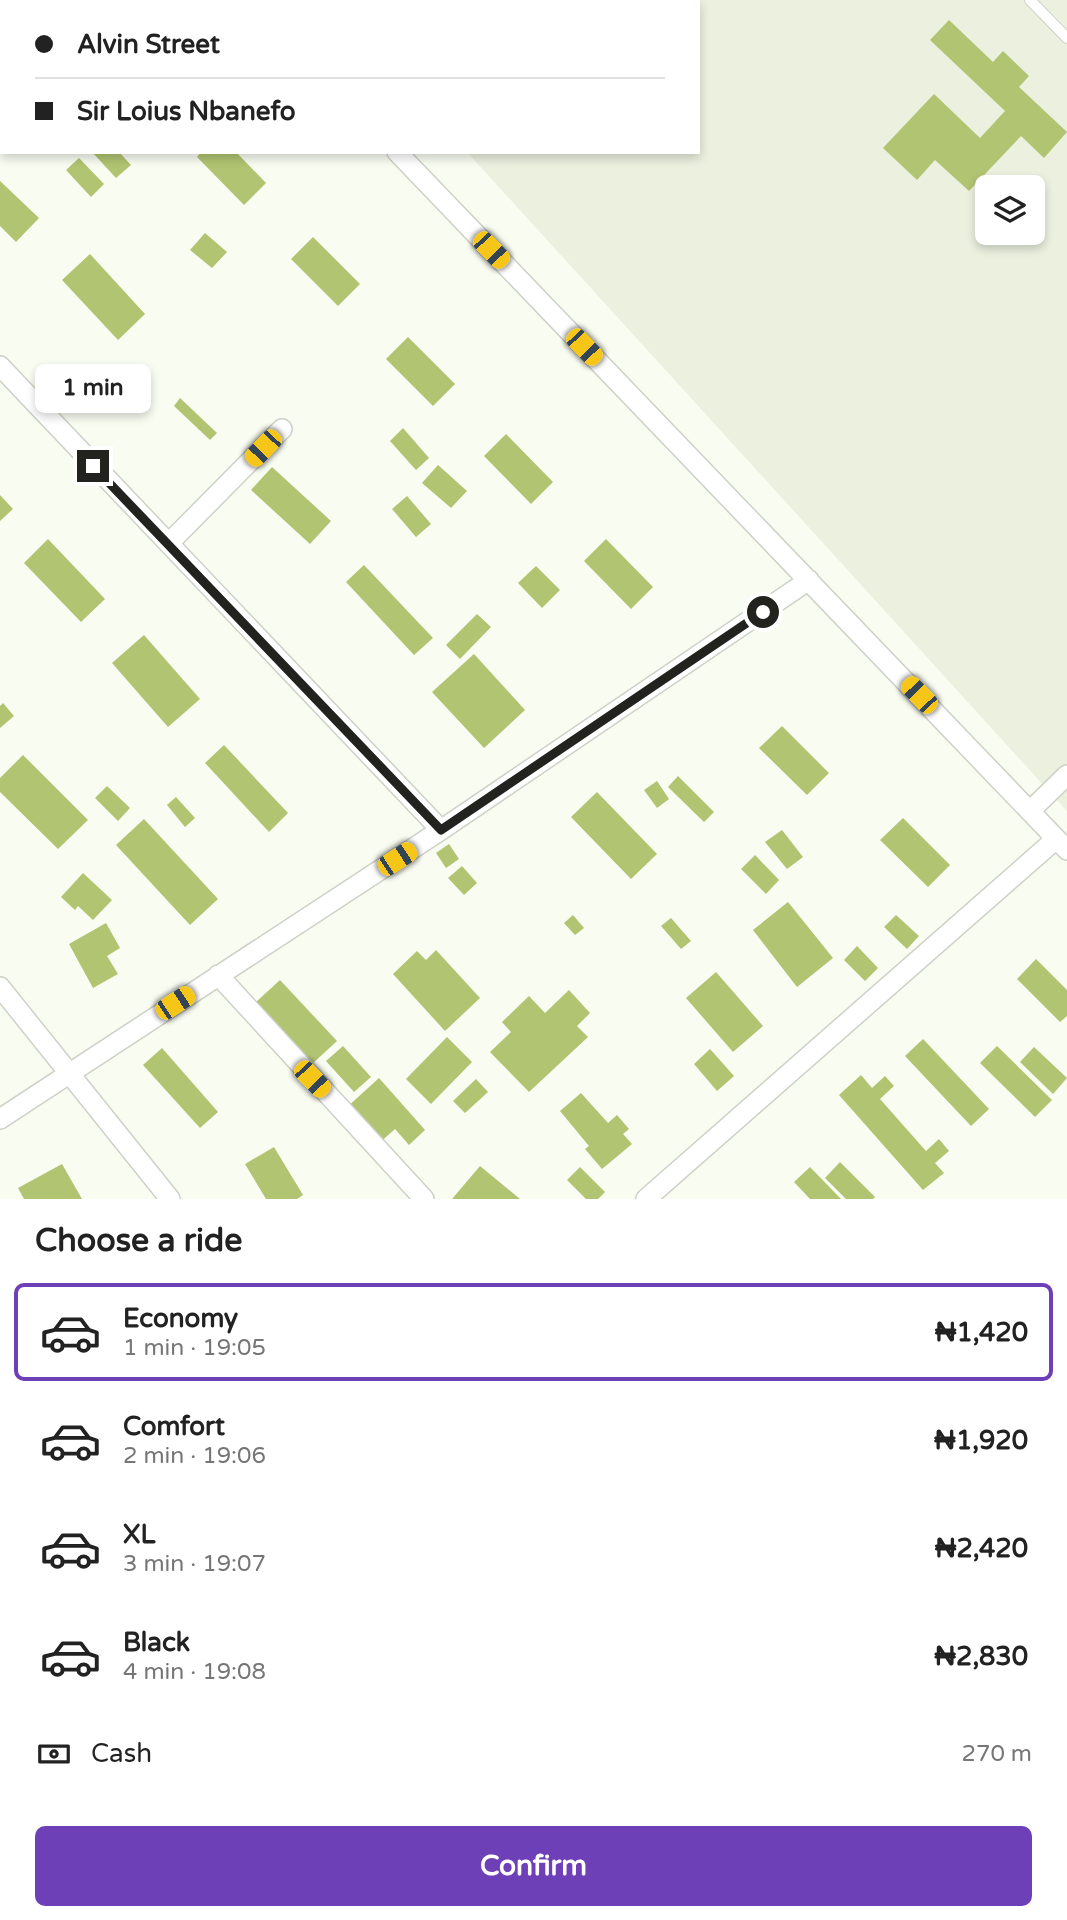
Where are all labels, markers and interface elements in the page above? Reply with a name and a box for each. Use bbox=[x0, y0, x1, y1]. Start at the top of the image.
text: Alvin Street bbox=[77, 29, 220, 60]
text: Sir Loius Nbanefo bbox=[77, 96, 295, 127]
map controls bbox=[975, 175, 1045, 245]
button: layers bbox=[975, 175, 1045, 245]
car bbox=[469, 228, 514, 272]
car bbox=[562, 325, 607, 369]
callout: 1 min bbox=[35, 364, 151, 414]
text: 1 min bbox=[62, 374, 124, 402]
car bbox=[241, 426, 286, 470]
route end bbox=[77, 450, 109, 482]
route start bbox=[747, 596, 779, 628]
car bbox=[897, 673, 942, 717]
car bbox=[374, 839, 421, 879]
car bbox=[152, 983, 199, 1023]
car bbox=[290, 1057, 335, 1101]
text: Choose a ride bbox=[35, 1222, 242, 1260]
icon: car bbox=[39, 1301, 102, 1364]
text: Economy bbox=[123, 1303, 238, 1334]
text: ₦1,420 bbox=[935, 1317, 1028, 1348]
text: 1 min · 19:05 bbox=[123, 1334, 266, 1362]
icon: car bbox=[39, 1409, 102, 1472]
text: Comfort bbox=[123, 1411, 225, 1442]
text: ₦1,920 bbox=[934, 1425, 1028, 1456]
text: 2 min · 19:06 bbox=[123, 1442, 266, 1470]
icon: car bbox=[39, 1517, 102, 1580]
text: XL bbox=[123, 1519, 155, 1550]
text: ₦2,420 bbox=[935, 1533, 1028, 1564]
text: 3 min · 19:07 bbox=[123, 1550, 266, 1578]
icon: car bbox=[39, 1625, 102, 1688]
text: Black bbox=[123, 1627, 190, 1658]
text: ₦2,830 bbox=[934, 1641, 1028, 1672]
text: 4 min · 19:08 bbox=[123, 1658, 266, 1686]
icon: cash bbox=[35, 1735, 73, 1773]
text: Cash bbox=[91, 1738, 152, 1769]
text: 270 m bbox=[962, 1740, 1032, 1768]
button: Confirm bbox=[35, 1826, 1032, 1906]

